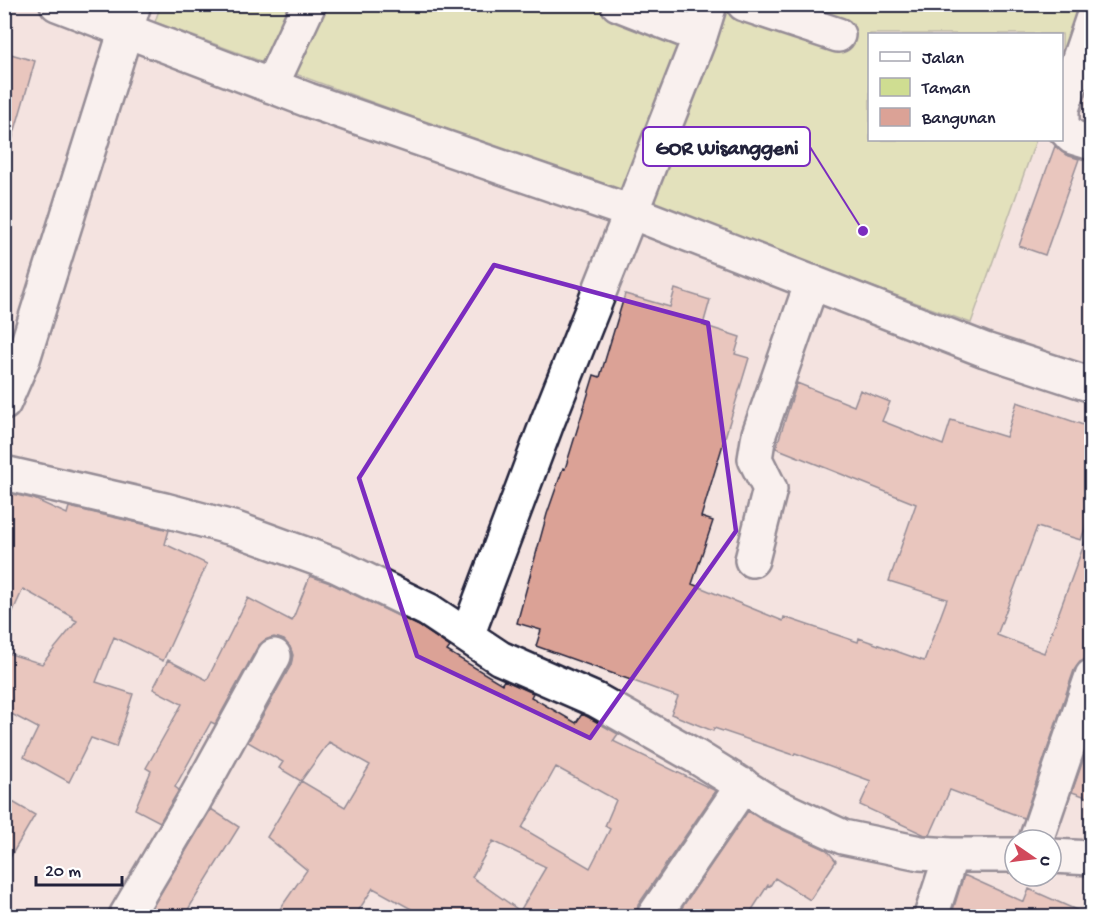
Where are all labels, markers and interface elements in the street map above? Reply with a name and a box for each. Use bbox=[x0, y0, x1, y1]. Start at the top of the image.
legend bbox=[868, 33, 1063, 141]
text: Jalan bbox=[922, 49, 964, 70]
text: Taman bbox=[921, 79, 971, 100]
text: Bangunan bbox=[921, 109, 996, 130]
callout: GOR Wisanggeni bbox=[643, 127, 810, 166]
text: GOR Wisanggeni bbox=[656, 138, 798, 163]
north arrow bbox=[1003, 828, 1063, 888]
scale bar bbox=[36, 849, 122, 887]
text: U bbox=[1034, 854, 1054, 868]
text: 20 m bbox=[45, 862, 81, 883]

